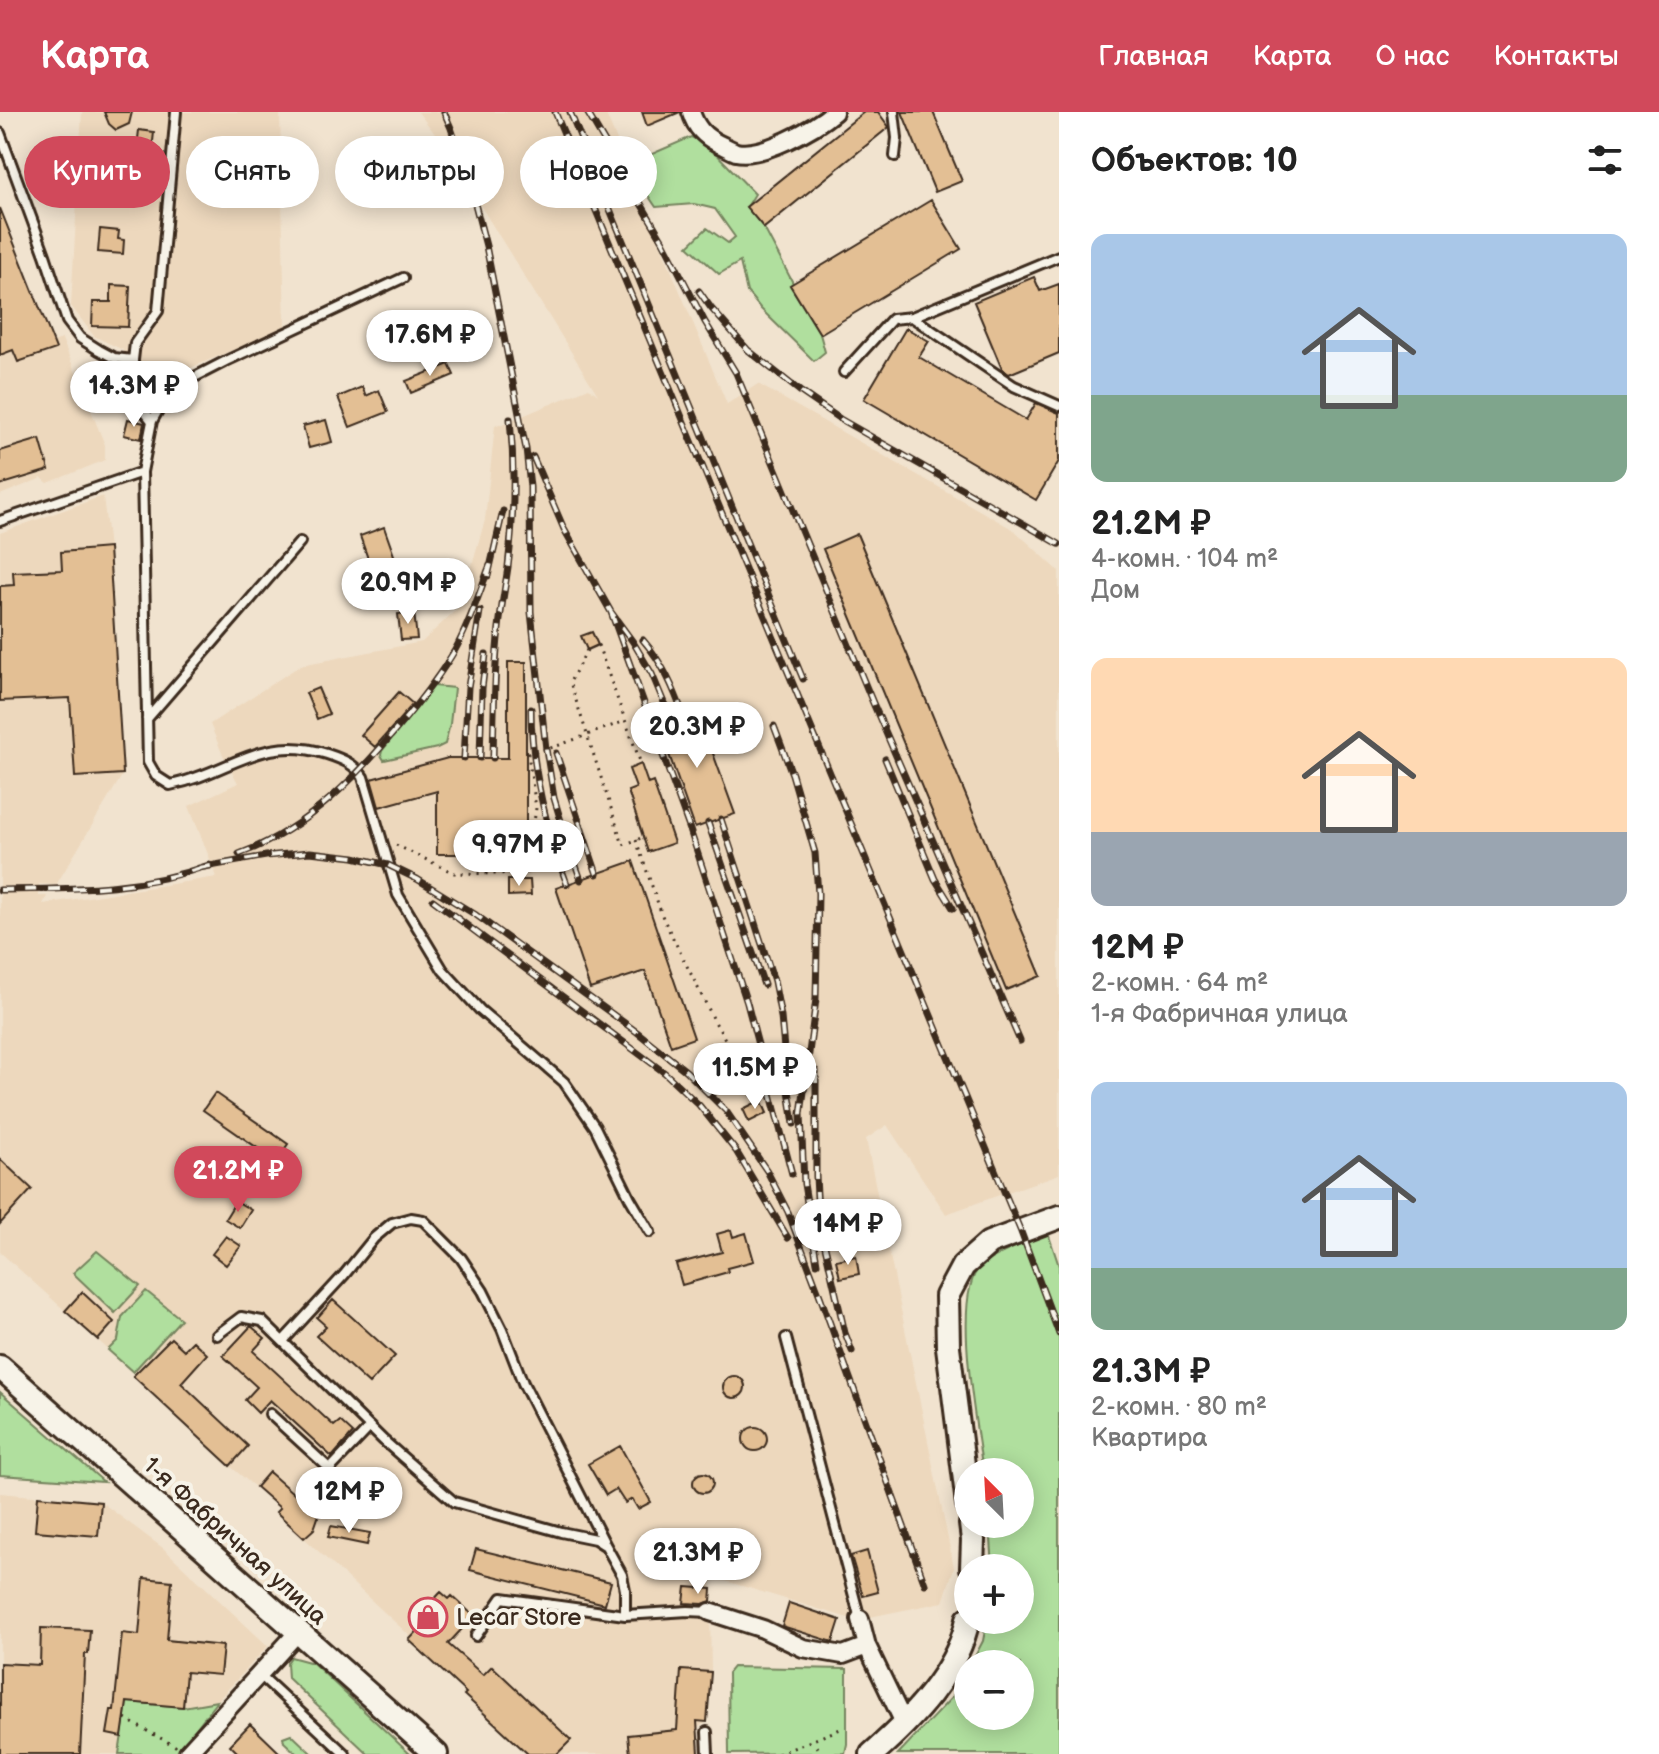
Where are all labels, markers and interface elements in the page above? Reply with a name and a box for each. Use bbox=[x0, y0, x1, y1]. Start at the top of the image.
text: Карта bbox=[40, 34, 149, 79]
text: Главная bbox=[1098, 40, 1209, 73]
text: Карта bbox=[1253, 40, 1332, 73]
text: О нас bbox=[1376, 40, 1449, 73]
text: Контакты bbox=[1493, 40, 1619, 73]
chip: Купить bbox=[24, 136, 170, 208]
chip: Снять bbox=[186, 136, 319, 208]
chip: Фильтры bbox=[335, 136, 504, 208]
chip: Новое bbox=[520, 136, 657, 208]
icon: filters bbox=[1583, 138, 1627, 182]
text: Объектов: 10 bbox=[1091, 140, 1298, 181]
icon: home bbox=[1287, 286, 1431, 430]
pin: 17.6M ₽ bbox=[356, 310, 504, 378]
text: 17.6M ₽ bbox=[384, 320, 476, 351]
pin: 14.3M ₽ bbox=[60, 361, 208, 429]
text: 14.3M ₽ bbox=[88, 371, 180, 402]
text: 21.2M ₽ bbox=[1091, 503, 1211, 544]
text: 4-комн. · 104 m² bbox=[1091, 544, 1278, 575]
pin: 20.9M ₽ bbox=[334, 558, 482, 626]
text: 20.9M ₽ bbox=[360, 568, 456, 599]
text: Дом bbox=[1091, 575, 1140, 606]
pin: 20.3M ₽ bbox=[623, 702, 771, 770]
icon: home bbox=[1287, 710, 1431, 854]
text: 20.3M ₽ bbox=[649, 712, 745, 743]
pin: 9.97M ₽ bbox=[445, 820, 593, 888]
text: 9.97M ₽ bbox=[471, 830, 567, 861]
text: 12M ₽ bbox=[1091, 927, 1184, 968]
text: 2-комн. · 64 m² bbox=[1091, 968, 1268, 999]
text: 1-я Фабричная улица bbox=[1091, 999, 1348, 1030]
pin: 11.5M ₽ bbox=[681, 1043, 829, 1111]
text: 11.5M ₽ bbox=[711, 1053, 799, 1084]
icon: home bbox=[1287, 1134, 1431, 1278]
pin: 21.2M ₽ bbox=[164, 1146, 312, 1214]
text: 21.2M ₽ bbox=[192, 1156, 284, 1187]
pin: 14M ₽ bbox=[792, 1199, 904, 1267]
text: 14M ₽ bbox=[813, 1209, 883, 1240]
text: 21.3M ₽ bbox=[1091, 1351, 1211, 1392]
text: 2-комн. · 80 m² bbox=[1091, 1392, 1267, 1423]
text: Квартира bbox=[1091, 1423, 1208, 1454]
street label: 1-я Фабричная улица bbox=[137, 1451, 333, 1631]
north arrow bbox=[954, 1458, 1034, 1538]
map controls bbox=[954, 1458, 1034, 1730]
pin: 12M ₽ bbox=[293, 1467, 405, 1535]
text: 12M ₽ bbox=[313, 1477, 385, 1508]
pin: 21.3M ₽ bbox=[624, 1528, 772, 1596]
text: 21.3M ₽ bbox=[652, 1538, 744, 1569]
button: + bbox=[954, 1554, 1034, 1634]
shop icon: Lecar Store bbox=[407, 1596, 449, 1638]
place label: Lecar Store bbox=[456, 1603, 582, 1632]
button: − bbox=[954, 1650, 1034, 1730]

